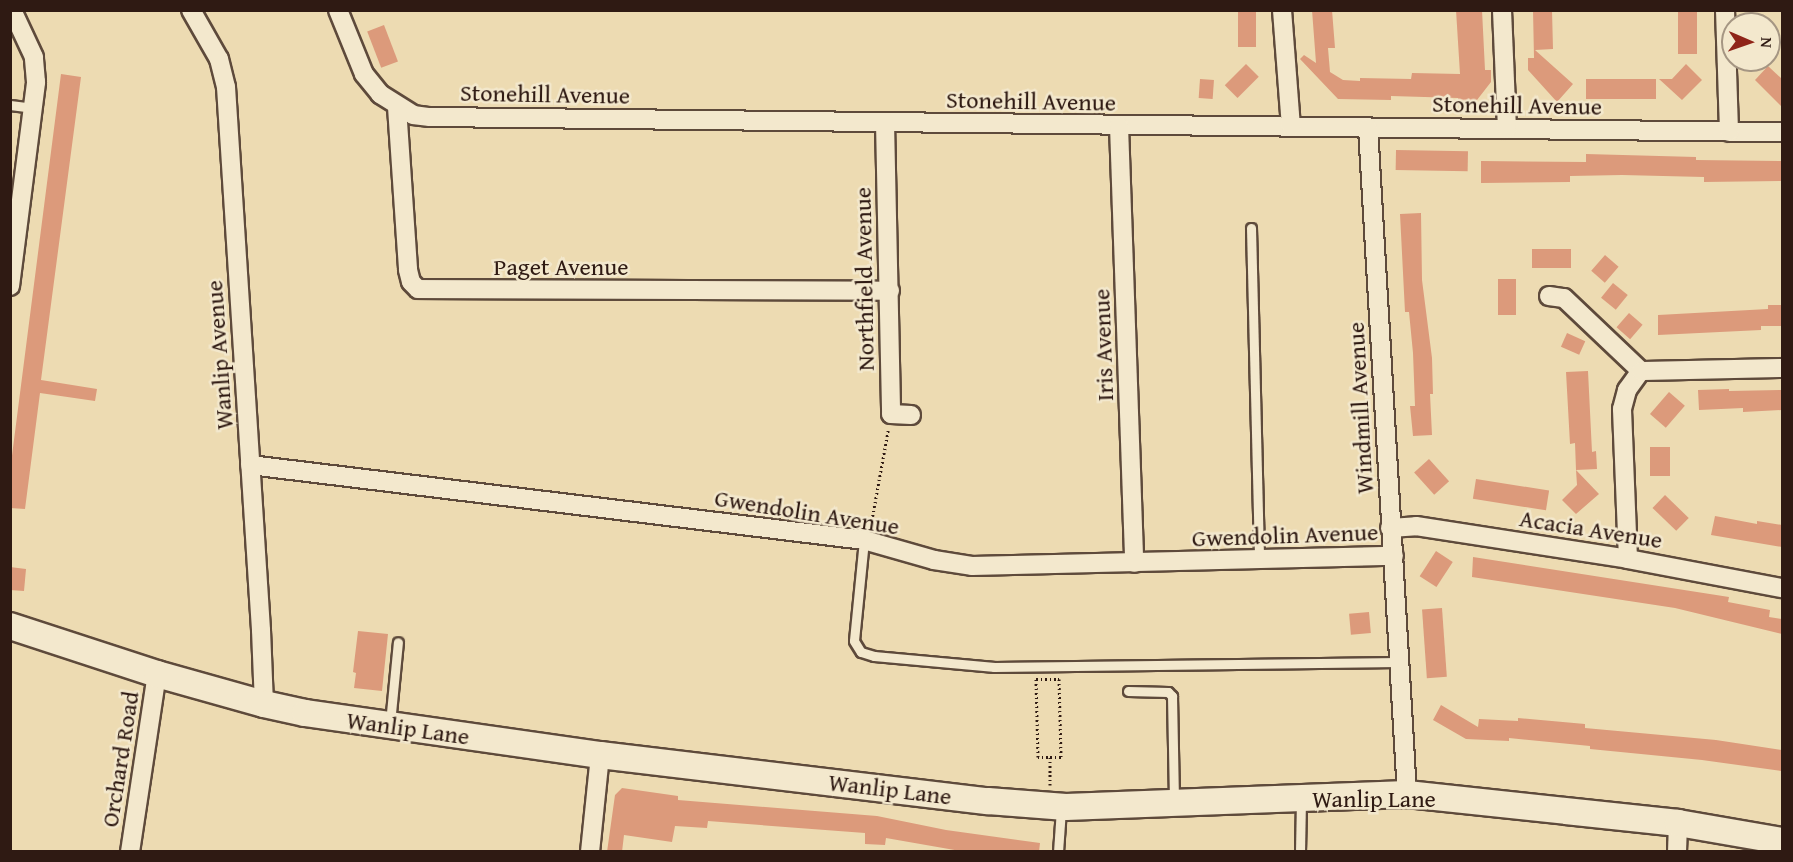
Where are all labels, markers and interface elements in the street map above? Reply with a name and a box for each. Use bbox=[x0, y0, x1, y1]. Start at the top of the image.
north arrow bbox=[1721, 12, 1781, 72]
text: N bbox=[1755, 37, 1779, 48]
street label: Stonehill Avenue bbox=[460, 78, 630, 110]
street label: Stonehill Avenue bbox=[946, 85, 1116, 117]
street label: Stonehill Avenue bbox=[1432, 89, 1602, 121]
street label: Northfield Avenue bbox=[848, 187, 880, 371]
street label: Paget Avenue bbox=[494, 253, 628, 281]
street label: Wanlip Avenue bbox=[199, 279, 239, 431]
street label: Iris Avenue bbox=[1087, 288, 1119, 402]
street label: Windmill Avenue bbox=[1341, 321, 1379, 495]
street label: Gwendolin Avenue bbox=[713, 483, 901, 541]
street label: Acacia Avenue bbox=[1517, 503, 1665, 555]
street label: Gwendolin Avenue bbox=[1191, 517, 1379, 553]
street label: Orchard Road bbox=[95, 689, 145, 829]
street label: Wanlip Lane bbox=[345, 705, 471, 751]
street label: Wanlip Lane bbox=[827, 767, 953, 811]
street label: Wanlip Lane bbox=[1312, 785, 1436, 813]

